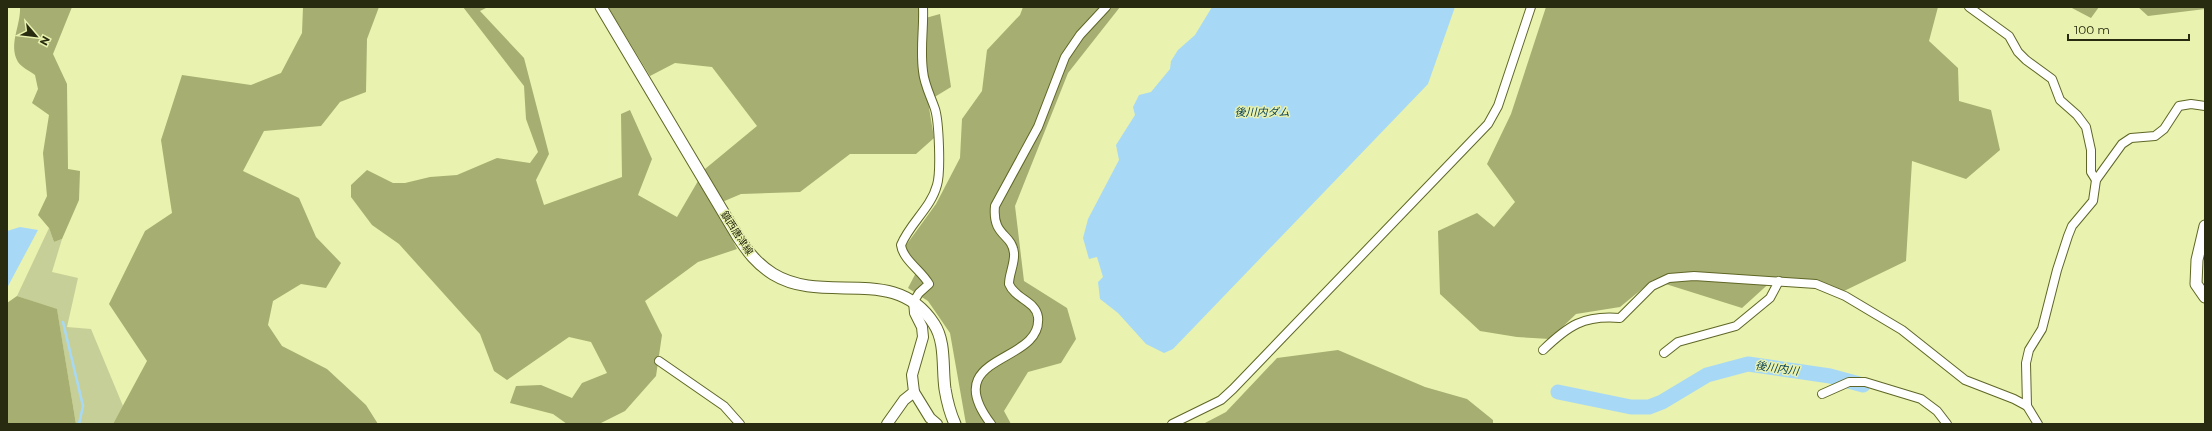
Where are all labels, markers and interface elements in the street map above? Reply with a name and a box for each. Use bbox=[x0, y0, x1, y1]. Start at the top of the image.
north arrow bbox=[16, 16, 56, 56]
scale bar bbox=[2068, 16, 2189, 42]
text: 100 m bbox=[2074, 22, 2110, 37]
text: N bbox=[37, 33, 53, 48]
water label: 後川内ダム bbox=[1235, 105, 1290, 119]
street label: 鎮西唐津線 bbox=[718, 208, 756, 258]
water label: 後川内川 bbox=[1754, 358, 1801, 378]

